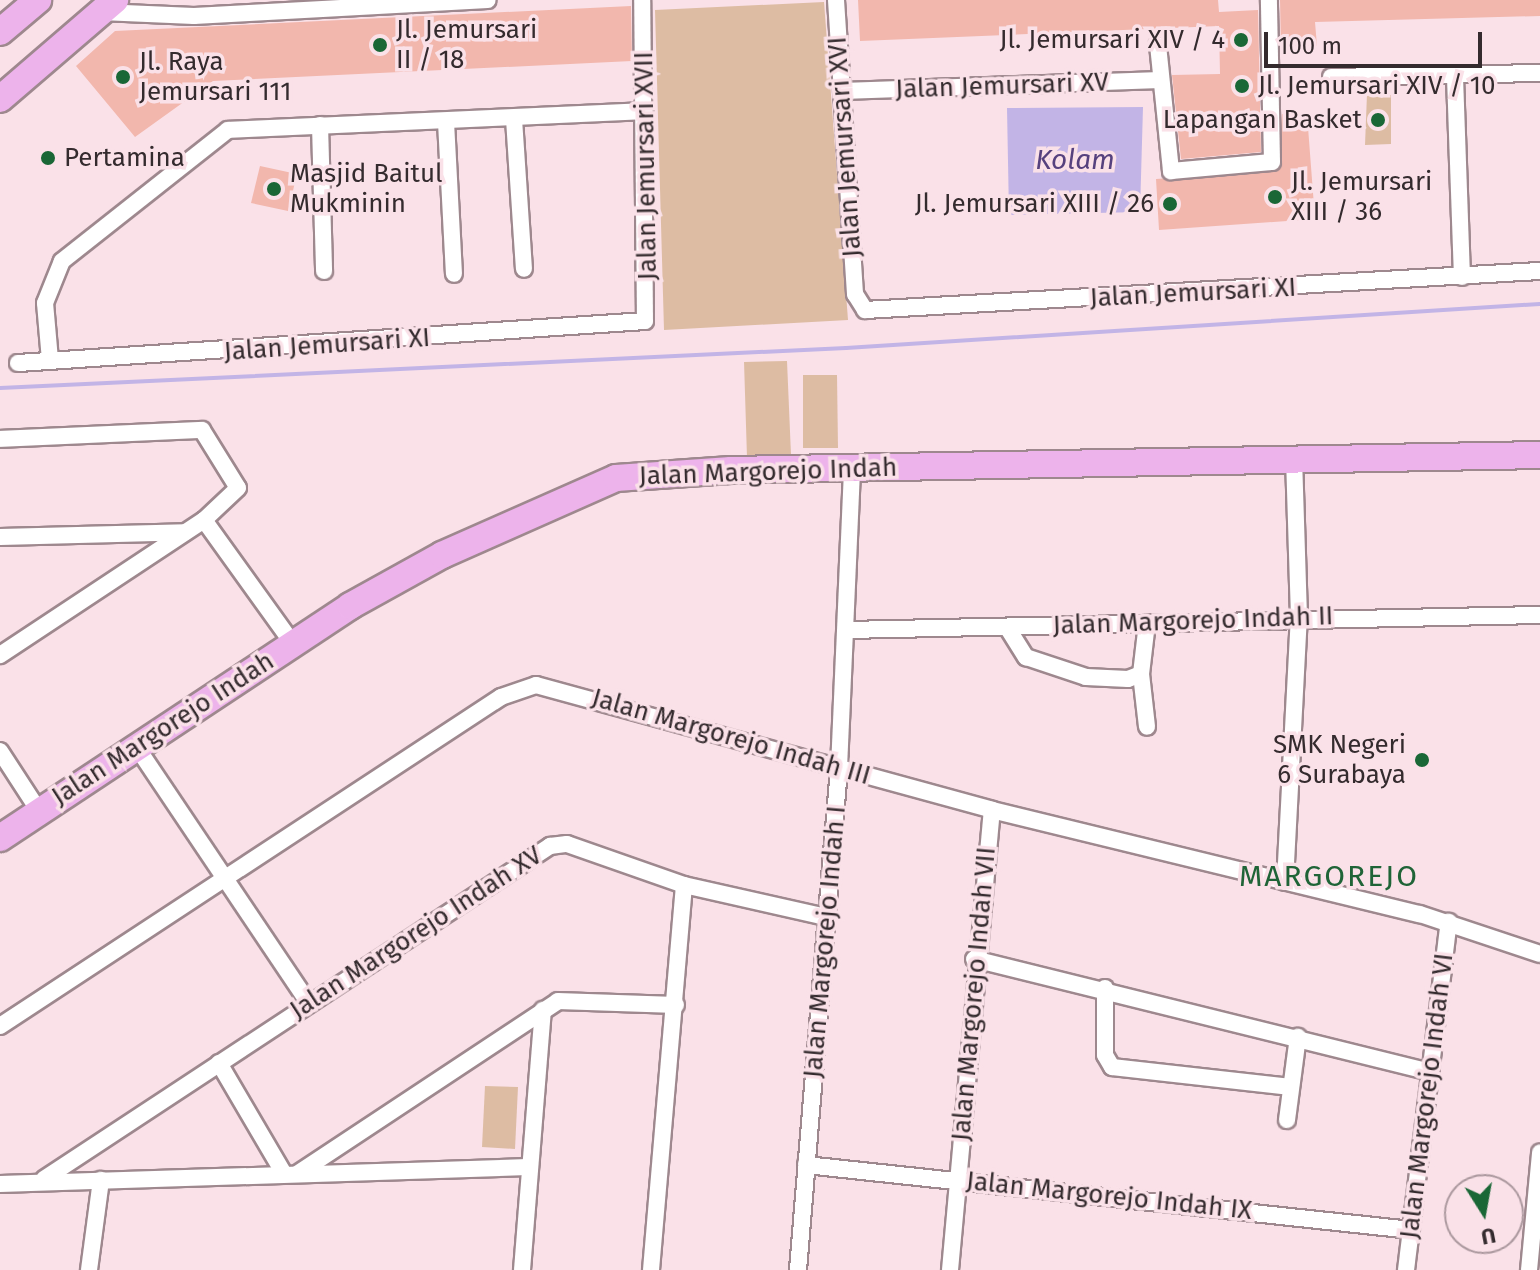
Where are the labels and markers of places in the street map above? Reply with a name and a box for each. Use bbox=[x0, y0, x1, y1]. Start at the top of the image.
place label: Jl. Jemursari II / 18 bbox=[396, 14, 537, 76]
place label: Jl. Jemursari XIV / 4 bbox=[999, 24, 1225, 56]
marker: Jl. Jemursari XIV / 4 bbox=[1232, 31, 1250, 49]
marker: Jl. Jemursari II / 18 bbox=[371, 36, 389, 54]
place label: Jl. Raya Jemursari 111 bbox=[139, 46, 291, 108]
marker: Jl. Raya Jemursari 111 bbox=[114, 68, 132, 86]
place label: Jl. Jemursari XIV / 10 bbox=[1258, 70, 1495, 102]
marker: Jl. Jemursari XIV / 10 bbox=[1233, 77, 1251, 95]
place label: Lapangan Basket bbox=[1163, 104, 1362, 136]
marker: Lapangan Basket bbox=[1369, 111, 1387, 129]
place label: Pertamina bbox=[64, 142, 185, 174]
marker: Pertamina bbox=[39, 149, 57, 167]
place label: Masjid Baitul Mukminin bbox=[290, 158, 443, 220]
place label: Jl. Jemursari XIII / 36 bbox=[1291, 166, 1432, 228]
marker: Masjid Baitul Mukminin bbox=[265, 180, 283, 198]
place label: Jl. Jemursari XIII / 26 bbox=[915, 188, 1154, 220]
marker: Jl. Jemursari XIII / 36 bbox=[1266, 188, 1284, 206]
marker: Jl. Jemursari XIII / 26 bbox=[1161, 195, 1179, 213]
place label: SMK Negeri 6 Surabaya bbox=[1273, 729, 1406, 790]
marker: SMK Negeri 6 Surabaya bbox=[1413, 751, 1431, 769]

